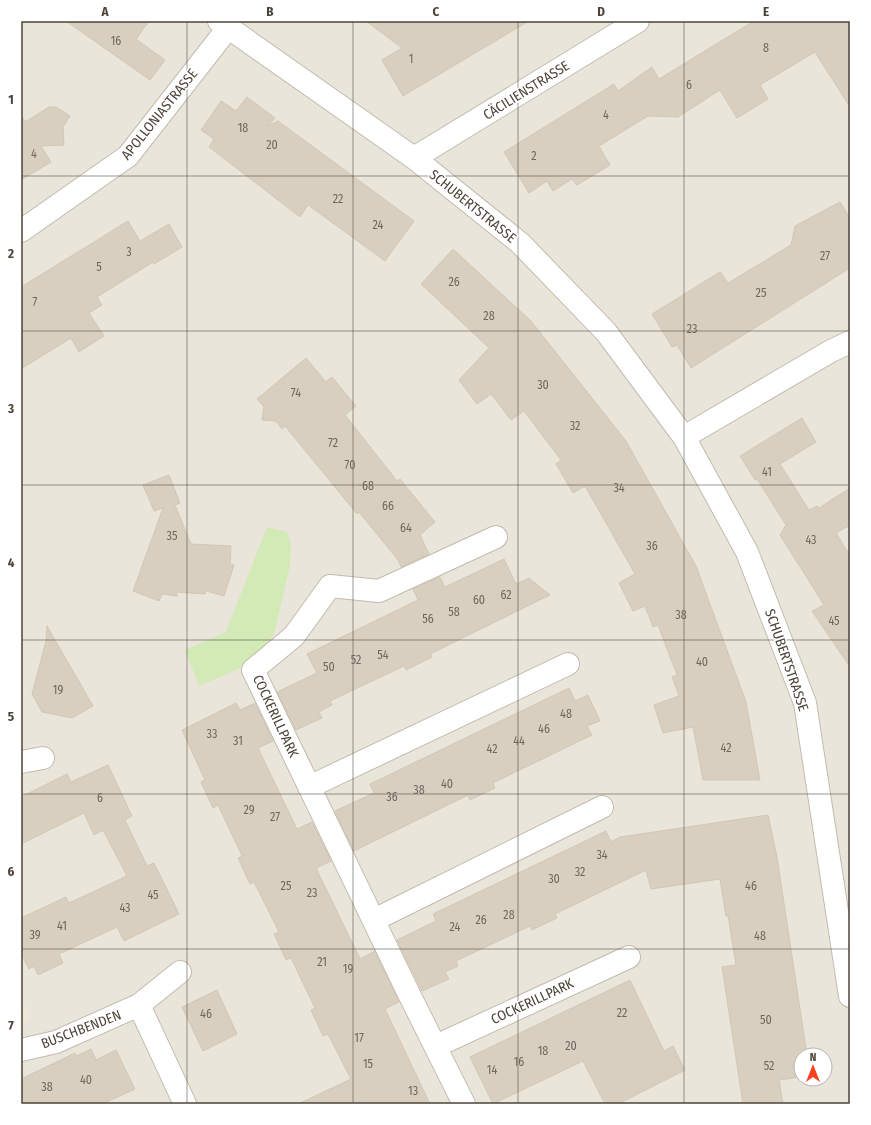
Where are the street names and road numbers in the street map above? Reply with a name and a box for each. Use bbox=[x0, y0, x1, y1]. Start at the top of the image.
street label: CÄCILIENSTRASSE bbox=[480, 57, 573, 124]
street label: APOLLONIASTRASSE bbox=[118, 65, 201, 163]
street label: SCHUBERTSTRASSE bbox=[426, 166, 520, 247]
street label: SCHUBERTSTRASSE bbox=[761, 607, 812, 714]
street label: COCKERILLPARK bbox=[249, 672, 302, 761]
street label: COCKERILLPARK bbox=[488, 975, 577, 1028]
street label: BUSCHBENDEN bbox=[39, 1006, 124, 1053]

